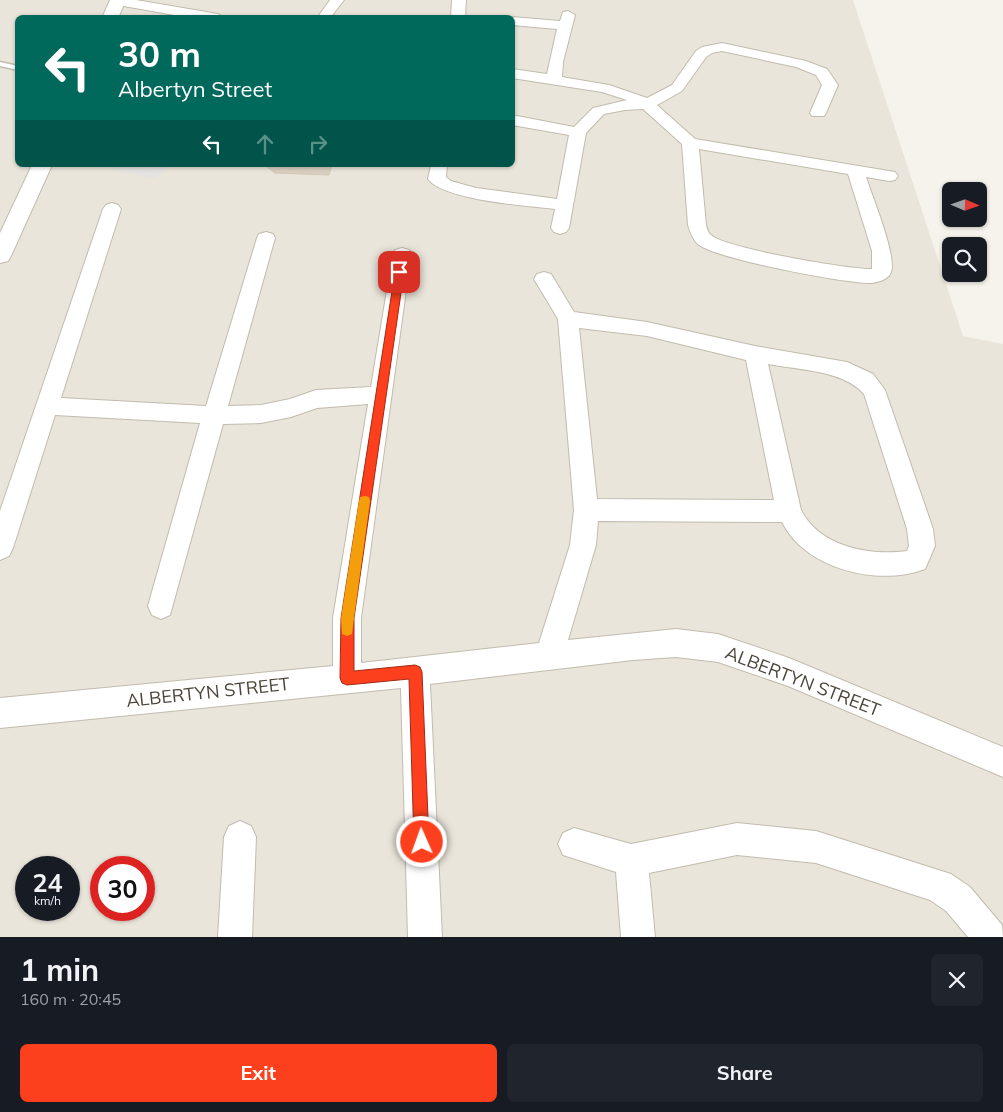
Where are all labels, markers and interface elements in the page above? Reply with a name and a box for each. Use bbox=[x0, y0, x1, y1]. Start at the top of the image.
text: 30 m bbox=[118, 32, 201, 76]
icon: left bbox=[35, 35, 100, 100]
text: Albertyn Street bbox=[118, 75, 272, 103]
icon: left bbox=[198, 130, 226, 158]
icon: ahead bbox=[251, 130, 279, 158]
icon: right bbox=[304, 130, 332, 158]
north arrow bbox=[942, 182, 988, 228]
map controls bbox=[942, 182, 987, 282]
button: search bbox=[942, 237, 987, 282]
pin bbox=[378, 251, 420, 293]
icon: arrive bbox=[385, 258, 413, 286]
street label: ALBERTYN STREET bbox=[722, 641, 884, 721]
street label: ALBERTYN STREET bbox=[125, 672, 291, 712]
position arrow bbox=[395, 815, 447, 867]
speed limit sign: 30 bbox=[90, 856, 155, 921]
text: 24 bbox=[32, 867, 63, 898]
text: km/h bbox=[34, 893, 61, 908]
text: 1 min bbox=[20, 951, 99, 989]
button: close bbox=[931, 954, 983, 1006]
text: 160 m · 20:45 bbox=[20, 989, 121, 1009]
button: Exit bbox=[20, 1044, 497, 1102]
button: Share bbox=[507, 1044, 983, 1102]

